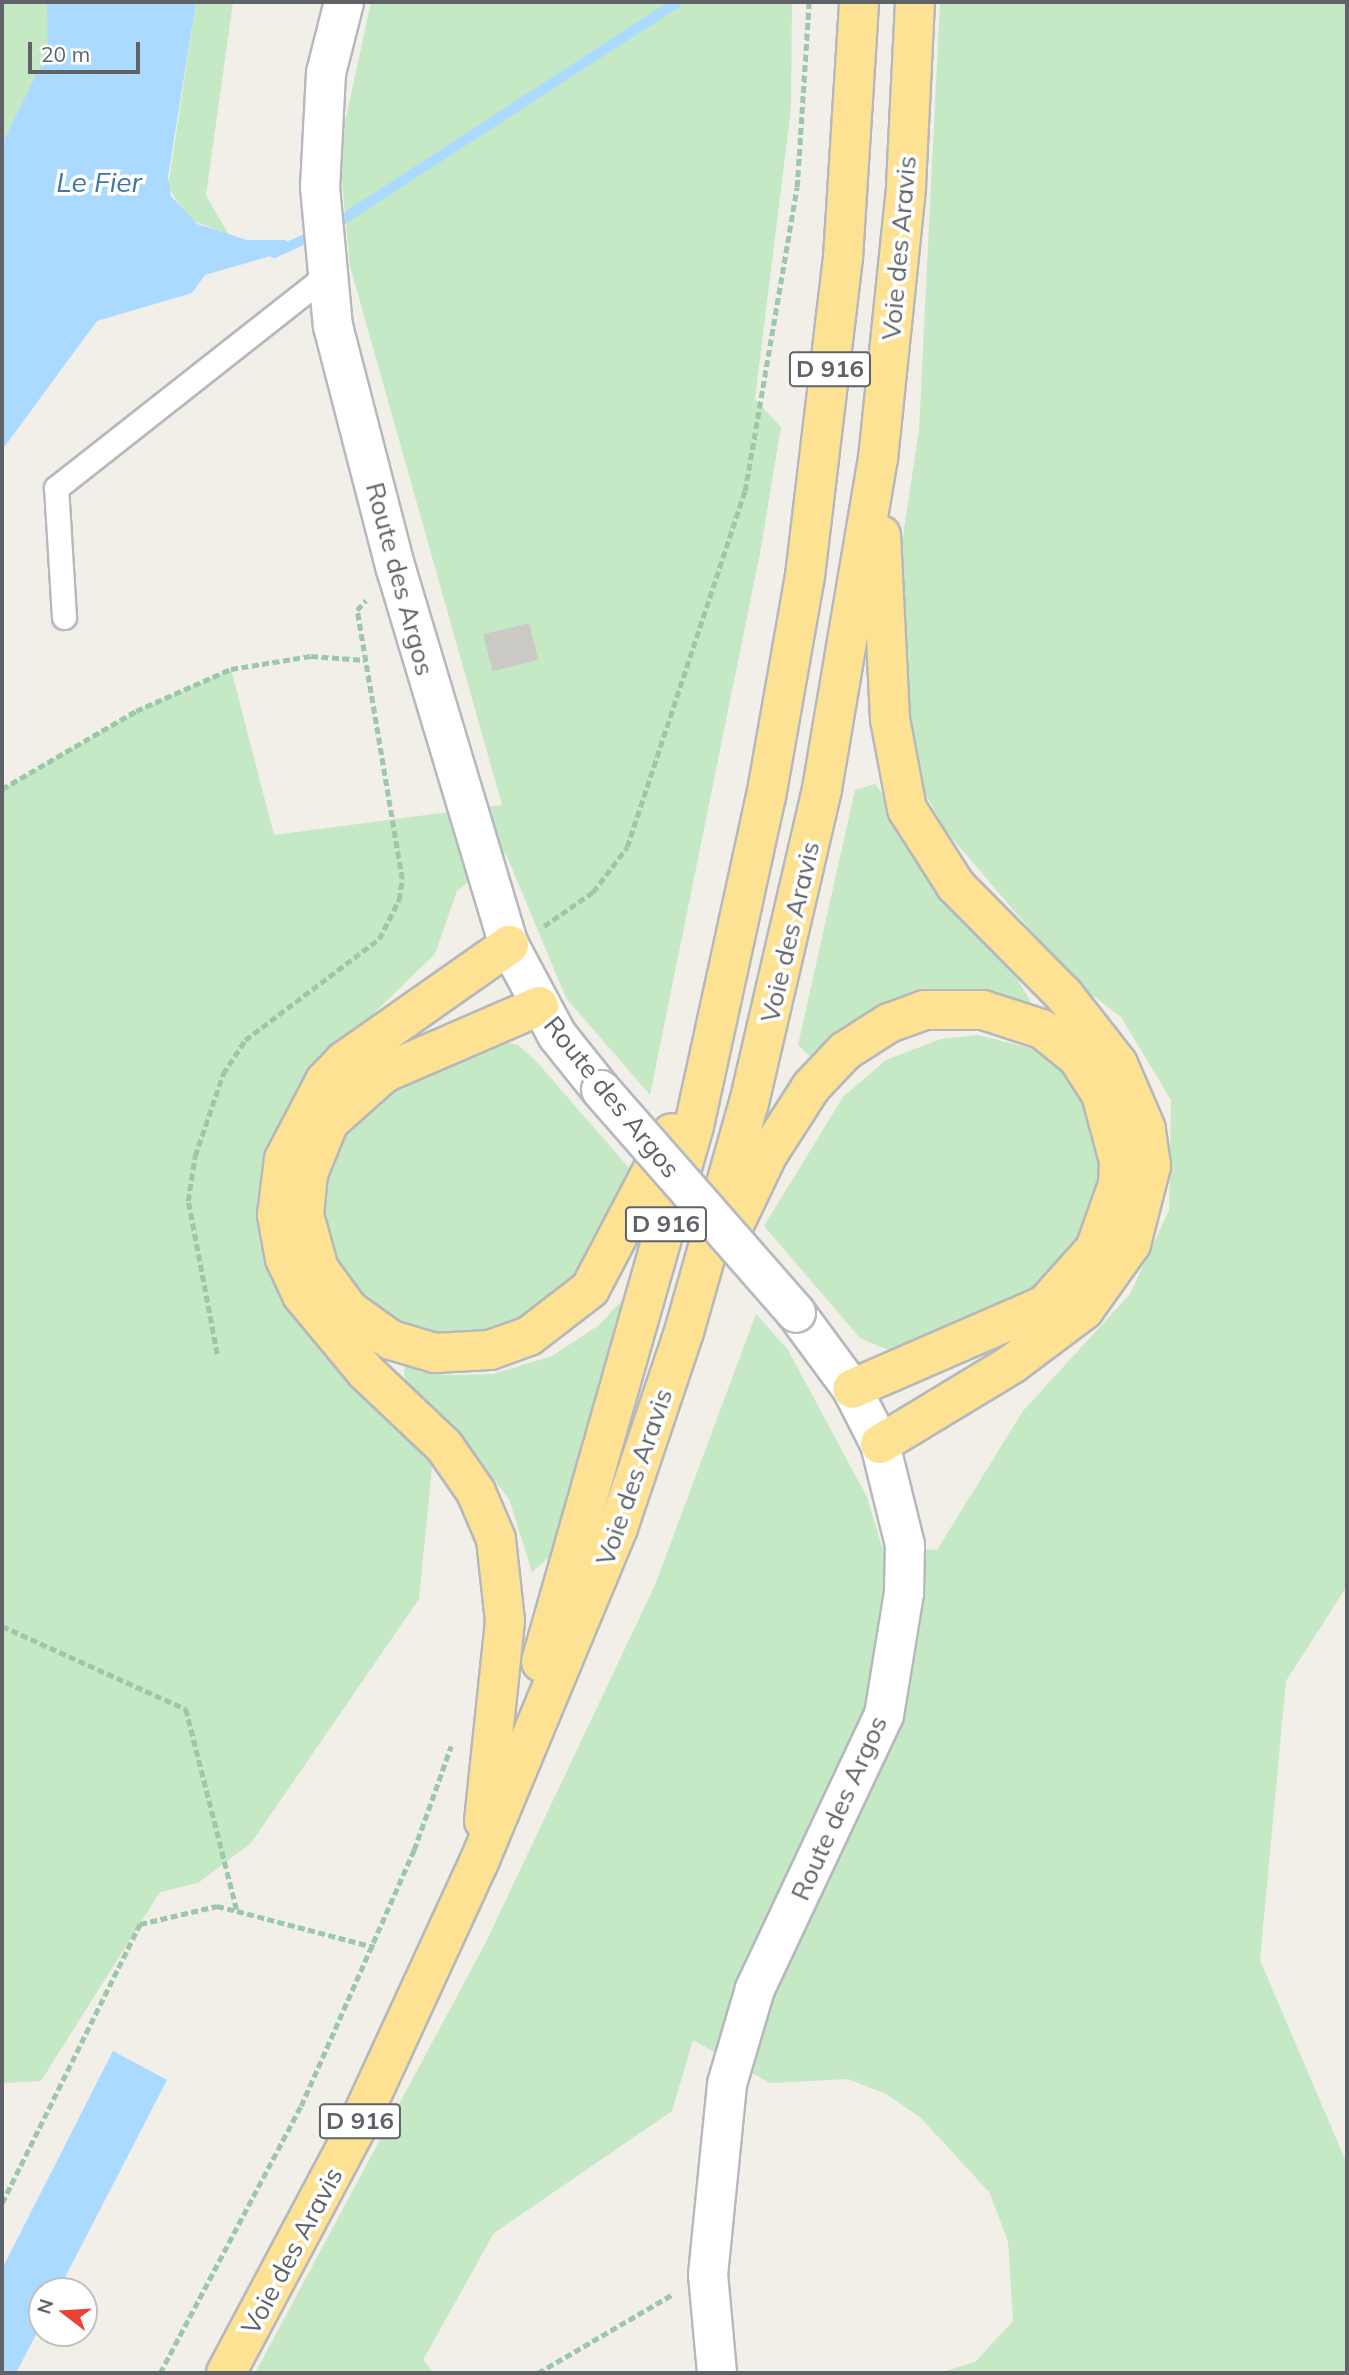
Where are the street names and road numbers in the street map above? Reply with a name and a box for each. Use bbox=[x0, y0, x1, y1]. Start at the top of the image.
street label: Voie des Aravis bbox=[875, 155, 923, 341]
road number: D 916 bbox=[788, 348, 872, 390]
street label: Route des Argos bbox=[359, 479, 441, 679]
street label: Voie des Aravis bbox=[754, 838, 826, 1026]
street label: Route des Argos bbox=[537, 1010, 687, 1184]
road number: D 916 bbox=[624, 1204, 708, 1244]
street label: Voie des Aravis bbox=[589, 1385, 679, 1569]
street label: Route des Argos bbox=[784, 1711, 894, 1905]
road number: D 916 bbox=[318, 2100, 402, 2142]
street label: Voie des Aravis bbox=[235, 2162, 349, 2340]

